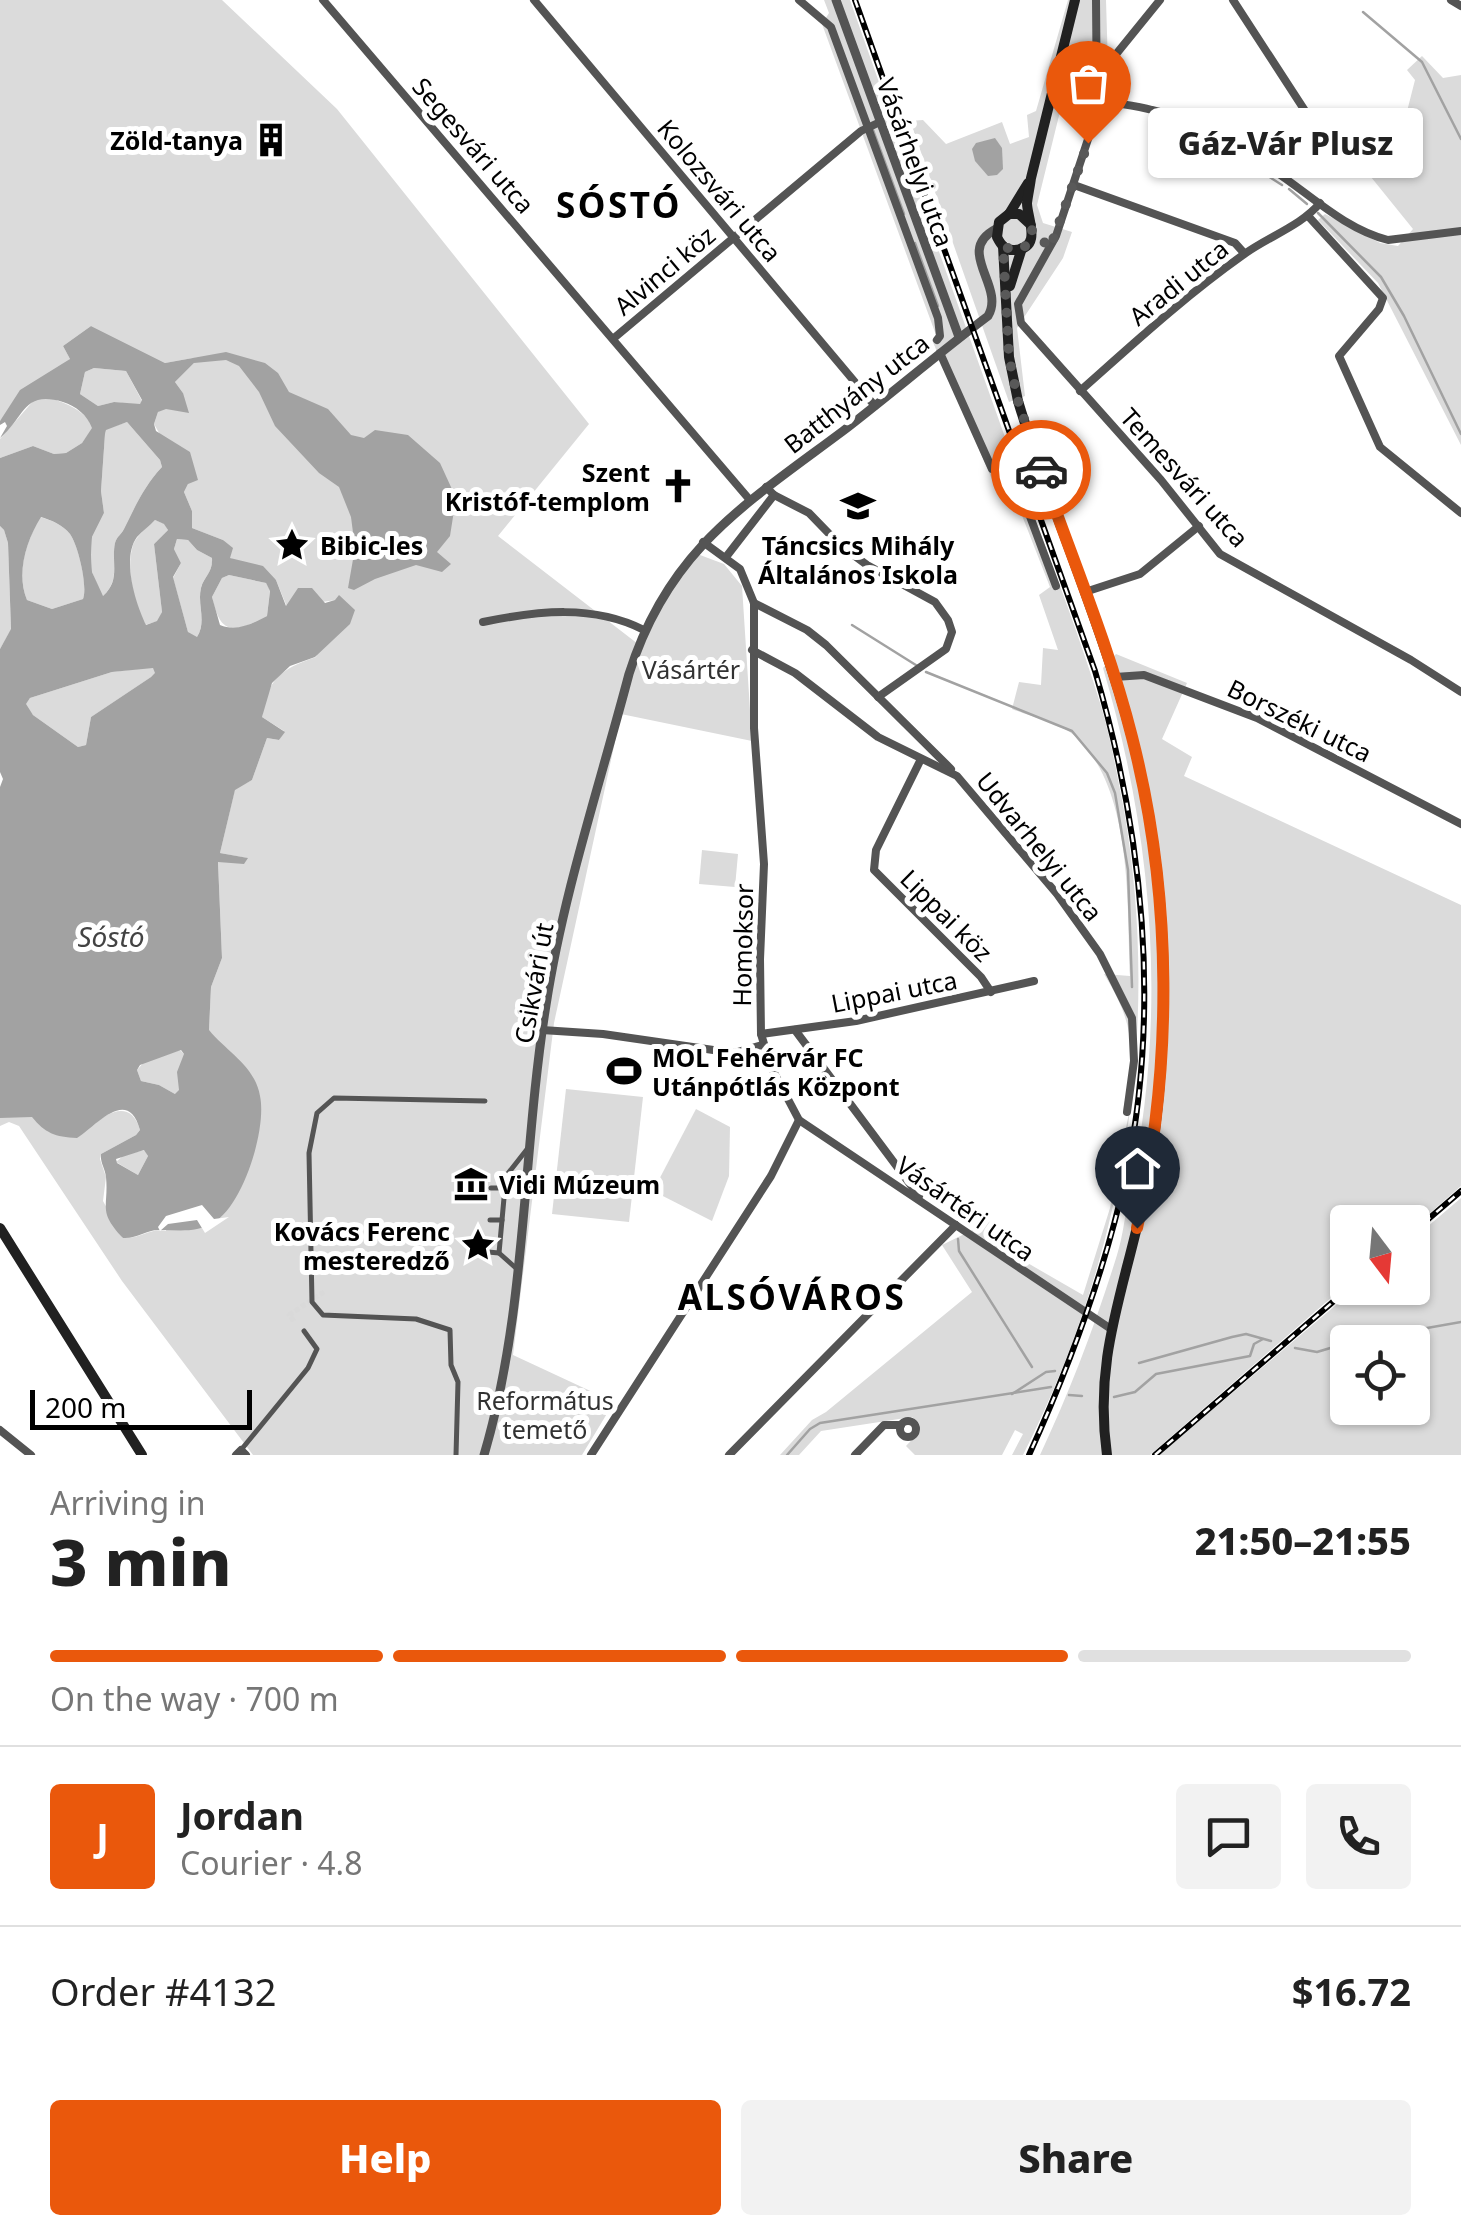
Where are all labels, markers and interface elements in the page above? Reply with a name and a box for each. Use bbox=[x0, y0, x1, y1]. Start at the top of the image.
pin bbox=[1046, 41, 1131, 144]
icon: bag bbox=[1061, 56, 1116, 111]
street label: Segesvári utca bbox=[405, 70, 543, 220]
street label: Vásárhelyi utca bbox=[870, 73, 962, 251]
callout: Gáz-Vár Plusz bbox=[1148, 108, 1423, 178]
street label: Kolozsvári utca bbox=[650, 112, 790, 268]
building icon: Zöld-tanya bbox=[252, 121, 290, 159]
text: Gáz-Vár Plusz bbox=[1178, 121, 1393, 164]
place label: Zöld-tanya bbox=[110, 123, 243, 157]
district label: SÓSTÓ bbox=[556, 181, 682, 228]
street label: Alvinci köz bbox=[606, 218, 722, 322]
street label: Aradi utca bbox=[1121, 231, 1235, 333]
street label: Batthyány utca bbox=[776, 325, 936, 461]
street label: Temesvári utca bbox=[1113, 400, 1257, 554]
courier bbox=[991, 420, 1091, 520]
icon: car bbox=[1014, 443, 1069, 498]
place label: Szent Kristóf-templom bbox=[445, 455, 650, 518]
church icon: Szent Kristóf-templom bbox=[659, 467, 697, 505]
school or university icon: Táncsics Mihály Általános Iskola bbox=[839, 487, 877, 525]
place icon: Bibic-les bbox=[273, 526, 311, 564]
place label: Bibic-les bbox=[320, 528, 423, 562]
place label: Táncsics Mihály Általános Iskola bbox=[758, 528, 958, 591]
park label: Vásártér bbox=[642, 652, 740, 686]
street label: Borszéki utca bbox=[1222, 670, 1378, 770]
street label: Udvarhelyi utca bbox=[969, 764, 1111, 928]
street label: Lippai köz bbox=[894, 862, 1000, 968]
street label: Homoksor bbox=[724, 883, 760, 1007]
water label: Sóstó bbox=[77, 917, 145, 955]
street label: Csikvári út bbox=[506, 920, 560, 1046]
street label: Lippai utca bbox=[828, 962, 960, 1020]
place label: MOL Fehérvár FC Utánpótlás Központ bbox=[652, 1040, 900, 1103]
sports icon: MOL Fehérvár FC Utánpótlás Központ bbox=[605, 1052, 643, 1090]
pin bbox=[1095, 1126, 1180, 1229]
icon: home bbox=[1110, 1141, 1165, 1196]
street label: Vásártéri utca bbox=[890, 1148, 1042, 1268]
museum icon: Vidi Múzeum bbox=[452, 1165, 490, 1203]
place label: Vidi Múzeum bbox=[499, 1167, 660, 1201]
north arrow bbox=[1330, 1205, 1430, 1305]
map controls bbox=[1330, 1205, 1430, 1425]
place label: Kovács Ferenc mesteredző bbox=[274, 1214, 450, 1277]
place icon: Kovács Ferenc mesteredző bbox=[459, 1226, 497, 1264]
district label: ALSÓVÁROS bbox=[678, 1273, 906, 1320]
button: locate bbox=[1330, 1325, 1430, 1425]
park label: Református temető bbox=[476, 1383, 614, 1446]
scale bar bbox=[30, 1385, 252, 1430]
text: 200 m bbox=[45, 1388, 127, 1426]
text: Arriving in bbox=[50, 1481, 205, 1524]
text: 21:50–21:55 bbox=[1195, 1514, 1411, 1566]
text: 3 min bbox=[50, 1517, 232, 1605]
text: On the way · 700 m bbox=[50, 1677, 339, 1720]
button: chat bbox=[1176, 1784, 1281, 1889]
button: phone bbox=[1306, 1784, 1411, 1889]
text: Jordan bbox=[180, 1789, 304, 1841]
text: J bbox=[96, 1810, 109, 1862]
text: Courier · 4.8 bbox=[180, 1841, 363, 1884]
text: Order #4132 bbox=[50, 1965, 276, 2017]
text: $16.72 bbox=[1292, 1965, 1411, 2017]
button: Help bbox=[50, 2100, 721, 2215]
button: Share bbox=[741, 2100, 1411, 2215]

